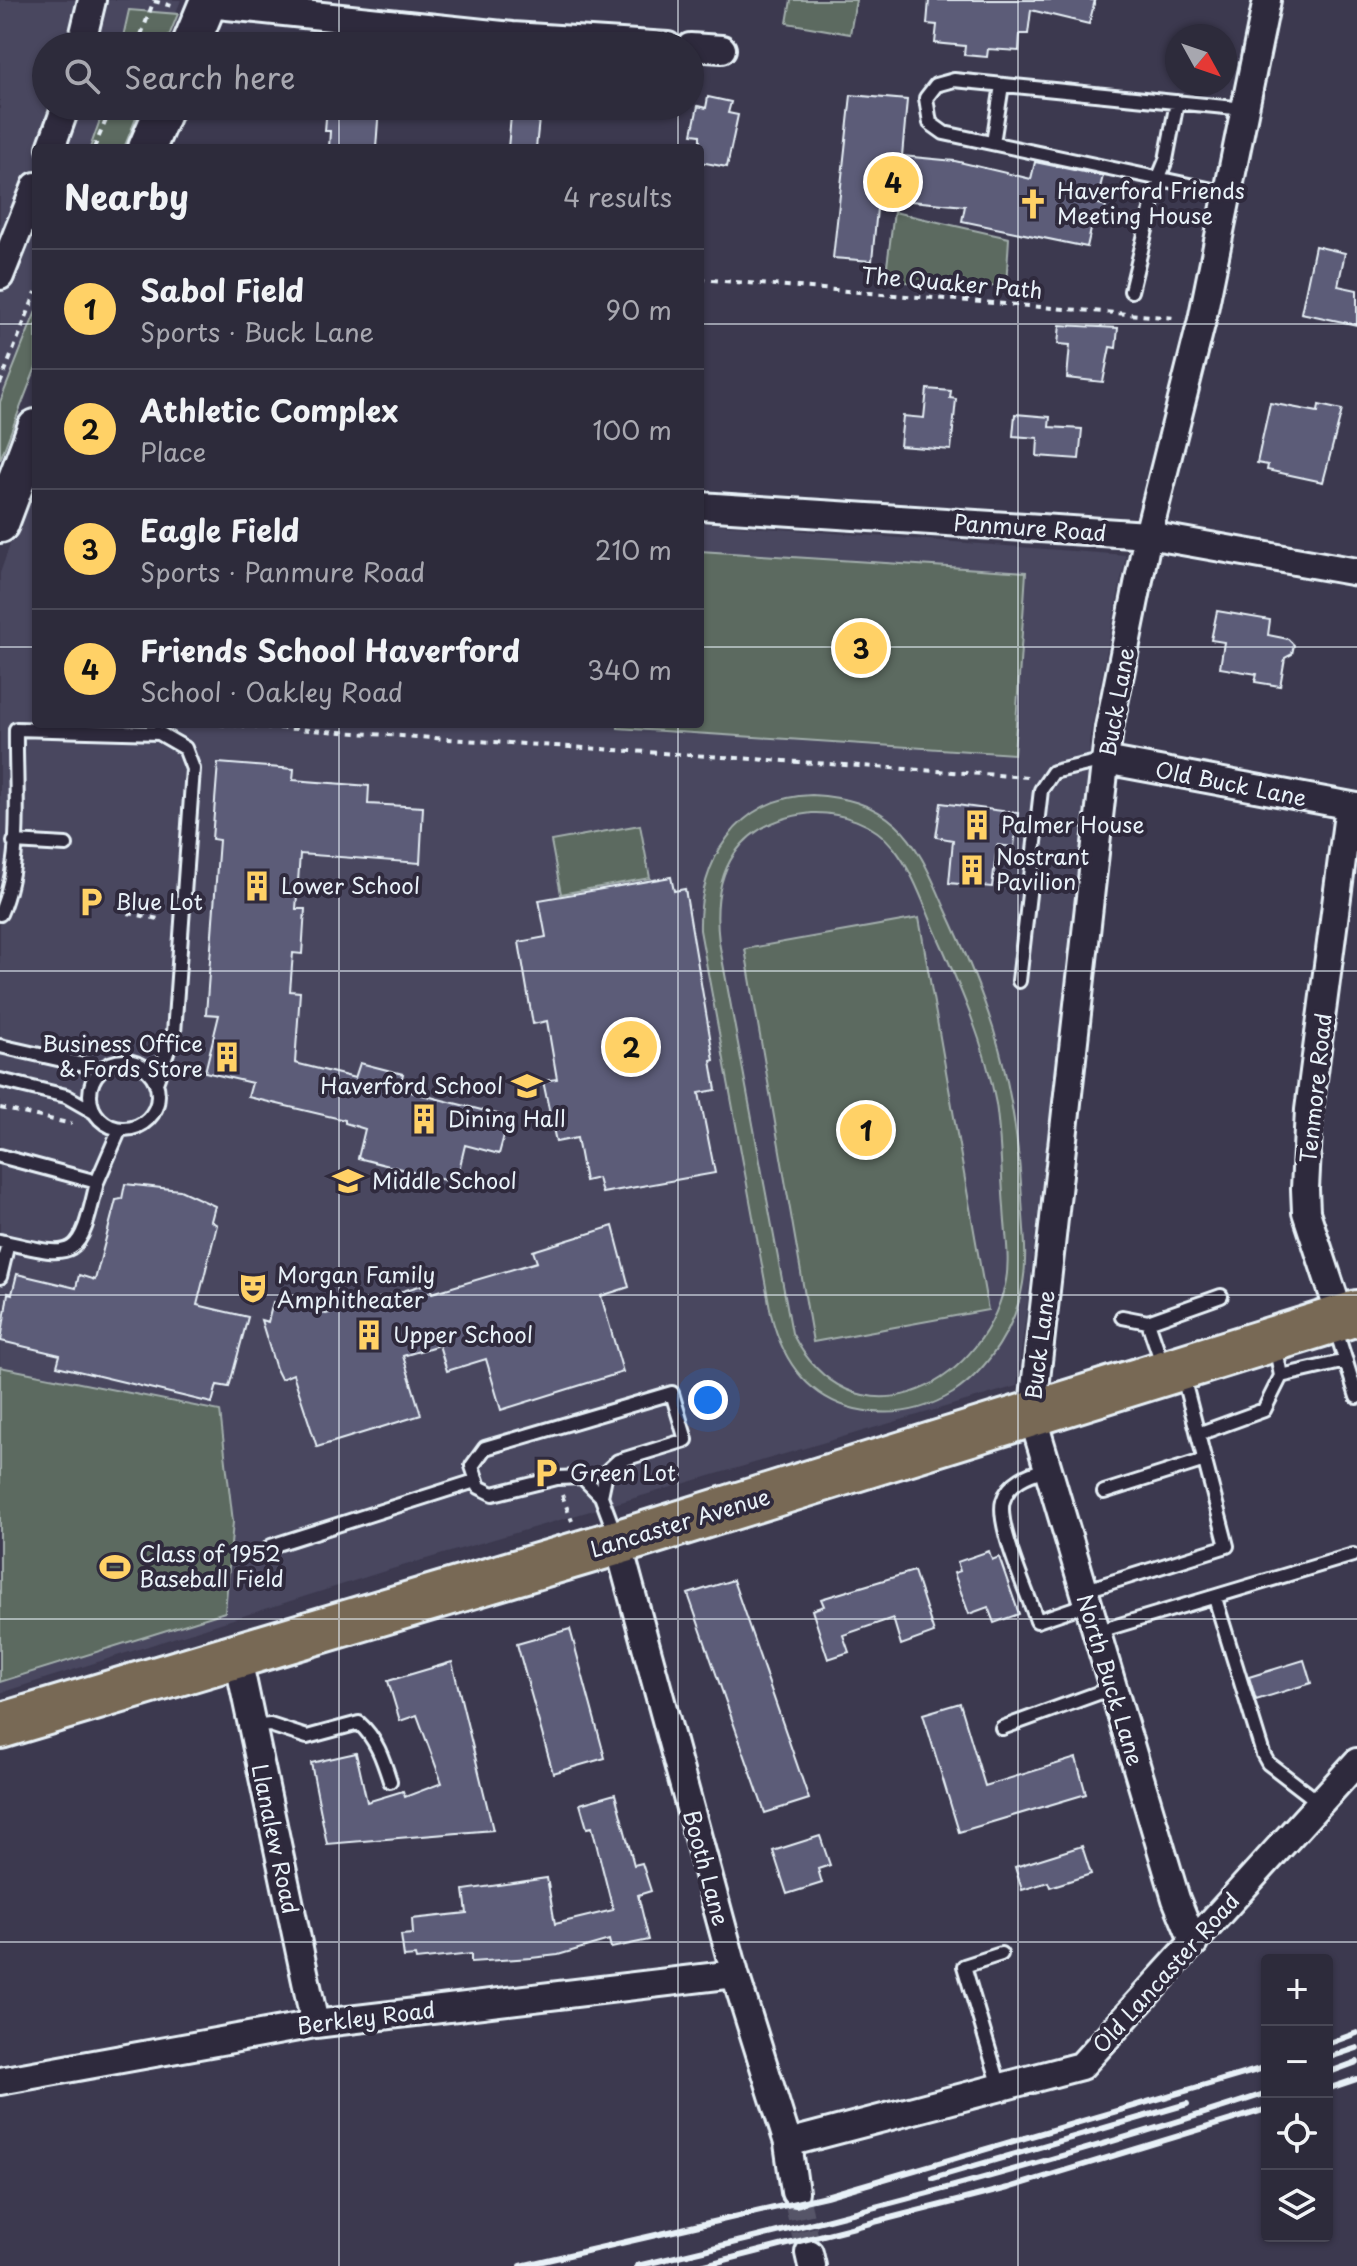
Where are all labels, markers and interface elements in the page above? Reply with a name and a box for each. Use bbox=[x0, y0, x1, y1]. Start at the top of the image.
north arrow bbox=[1165, 24, 1237, 96]
search box bbox=[32, 32, 704, 120]
icon: search bbox=[60, 54, 104, 98]
text: Search here bbox=[124, 54, 296, 99]
pin: 4 bbox=[867, 152, 919, 212]
text: Nearby bbox=[64, 170, 189, 222]
place label: Haverford Friends Meeting House bbox=[1057, 173, 1245, 231]
text: 4 results bbox=[563, 177, 672, 216]
church icon: Haverford Friends Meeting House bbox=[1016, 187, 1050, 221]
street label: The Quaker Path bbox=[860, 257, 1044, 306]
text: Sabol Field bbox=[140, 267, 304, 312]
text: 1 bbox=[84, 290, 96, 329]
text: 90 m bbox=[605, 290, 672, 329]
text: Sports · Buck Lane bbox=[140, 312, 374, 351]
text: Athletic Complex bbox=[140, 387, 398, 432]
text: 2 bbox=[81, 410, 99, 449]
text: 100 m bbox=[592, 410, 672, 449]
text: Place bbox=[140, 432, 206, 471]
street label: Panmure Road bbox=[953, 505, 1108, 548]
text: Eagle Field bbox=[140, 507, 299, 552]
text: 3 bbox=[81, 530, 99, 569]
text: 210 m bbox=[595, 530, 672, 569]
text: Sports · Panmure Road bbox=[140, 552, 425, 591]
pin: 3 bbox=[835, 618, 887, 678]
text: Friends School Haverford bbox=[140, 627, 520, 672]
street label: Buck Lane bbox=[1090, 644, 1141, 759]
text: 4 bbox=[81, 650, 99, 689]
text: 340 m bbox=[587, 650, 672, 689]
text: School · Oakley Road bbox=[140, 672, 403, 711]
street label: Old Buck Lane bbox=[1153, 752, 1310, 813]
place label: Palmer House bbox=[1001, 807, 1144, 840]
building icon: Palmer House bbox=[960, 808, 994, 842]
place label: Nostrant Pavilion bbox=[996, 839, 1089, 897]
building icon: Nostrant Pavilion bbox=[955, 853, 989, 887]
place label: Lower School bbox=[281, 868, 420, 901]
building icon: Lower School bbox=[240, 869, 274, 903]
place label: Blue Lot bbox=[115, 884, 203, 917]
parking icon: Blue Lot bbox=[74, 885, 108, 919]
street label: Tenmore Road bbox=[1290, 1011, 1339, 1164]
pin: 2 bbox=[605, 1017, 657, 1077]
place label: Business Office & Fords Store bbox=[42, 1026, 203, 1084]
building icon: Business Office & Fords Store bbox=[210, 1040, 244, 1074]
place label: Haverford School bbox=[320, 1068, 503, 1101]
school or university icon: Haverford School bbox=[510, 1069, 544, 1103]
pin: 1 bbox=[840, 1100, 892, 1160]
place label: Dining Hall bbox=[448, 1101, 566, 1134]
building icon: Dining Hall bbox=[407, 1102, 441, 1136]
place label: Middle School bbox=[372, 1163, 517, 1196]
school or university icon: Middle School bbox=[331, 1164, 365, 1198]
place label: Morgan Family Amphitheater bbox=[277, 1257, 435, 1315]
theatre icon: Morgan Family Amphitheater bbox=[236, 1271, 270, 1305]
street label: Buck Lane bbox=[1015, 1288, 1062, 1402]
place label: Upper School bbox=[393, 1317, 533, 1350]
building icon: Upper School bbox=[352, 1318, 386, 1352]
your location bbox=[688, 1380, 728, 1420]
place label: Green Lot bbox=[570, 1455, 676, 1488]
parking icon: Green Lot bbox=[529, 1456, 563, 1490]
street label: Lancaster Avenue bbox=[586, 1479, 774, 1565]
place label: Class of 1952 Baseball Field bbox=[139, 1536, 284, 1594]
sports icon: Class of 1952 Baseball Field bbox=[98, 1550, 132, 1584]
street label: North Buck Lane bbox=[1070, 1590, 1153, 1770]
street label: Llanalew Road bbox=[244, 1761, 308, 1917]
street label: Booth Lane bbox=[676, 1806, 739, 1929]
street label: Old Lancaster Road bbox=[1084, 1884, 1246, 2060]
map controls bbox=[1261, 1954, 1333, 2242]
button: + bbox=[1261, 1954, 1333, 2026]
street label: Berkley Road bbox=[295, 1992, 437, 2041]
button: − bbox=[1261, 2026, 1333, 2098]
button: locate bbox=[1261, 2098, 1333, 2170]
button: layers bbox=[1261, 2170, 1333, 2242]

